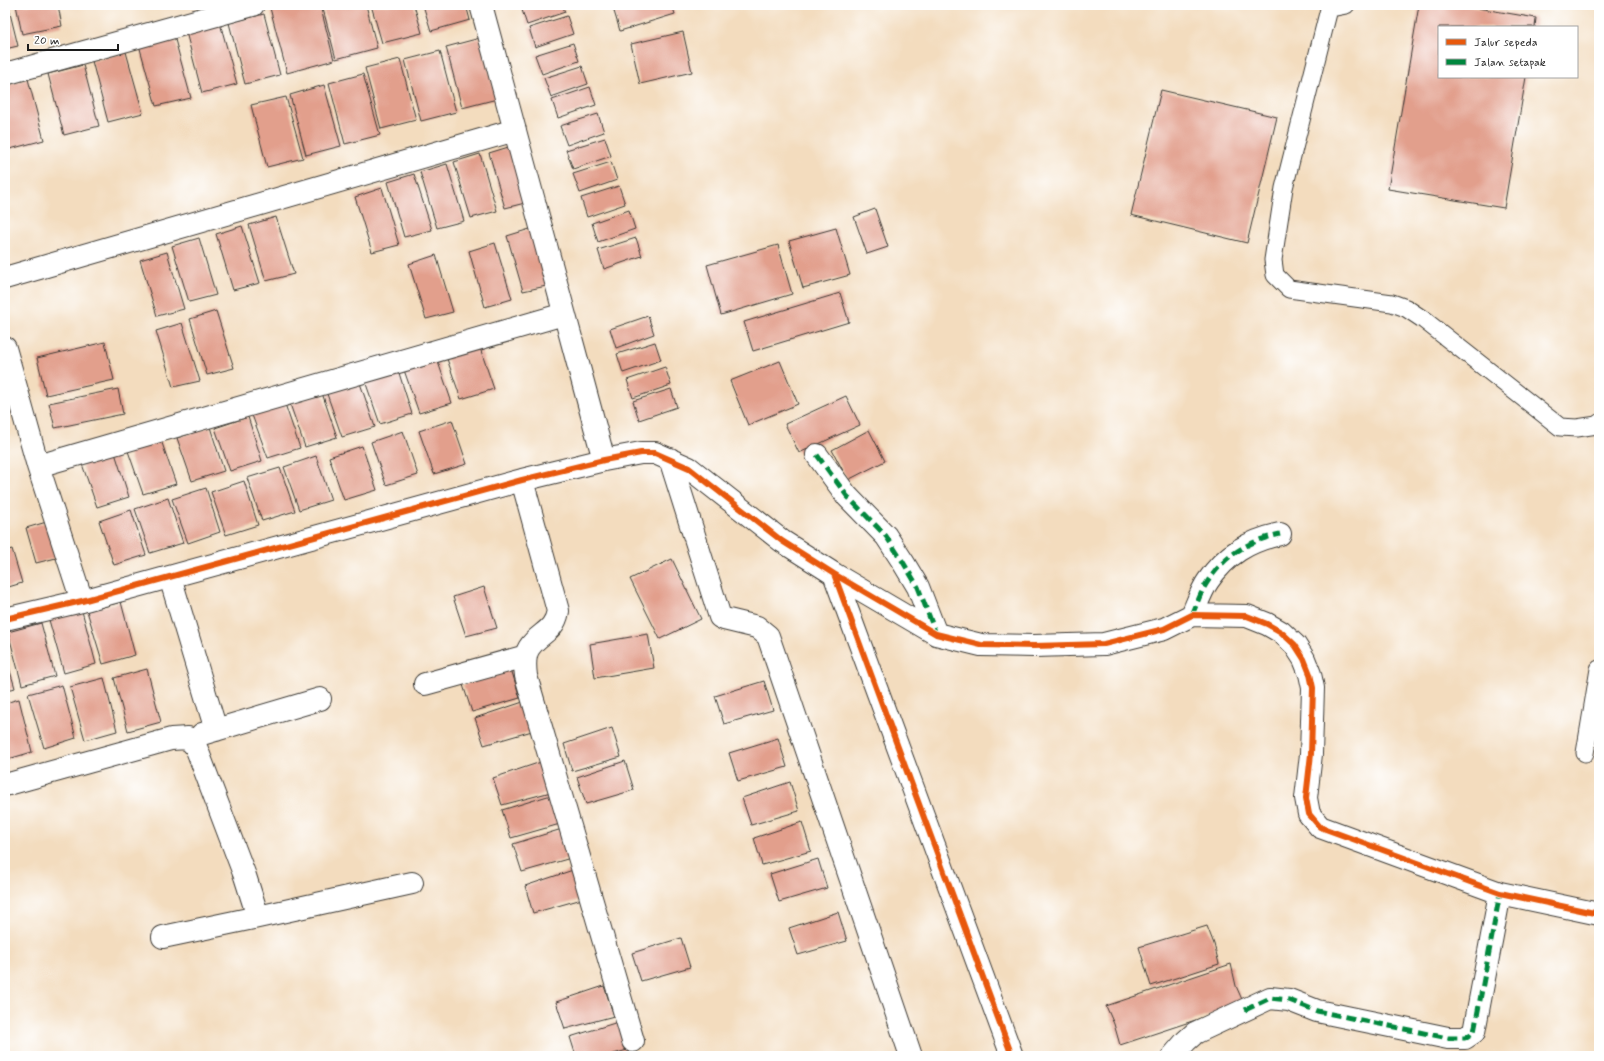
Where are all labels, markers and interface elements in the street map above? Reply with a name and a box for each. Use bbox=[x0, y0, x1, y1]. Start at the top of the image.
scale bar bbox=[28, 26, 118, 52]
legend bbox=[1438, 26, 1578, 78]
text: 20 m bbox=[34, 33, 60, 49]
text: Jalur sepeda bbox=[1474, 35, 1538, 51]
text: Jalan setapak bbox=[1474, 55, 1546, 71]

